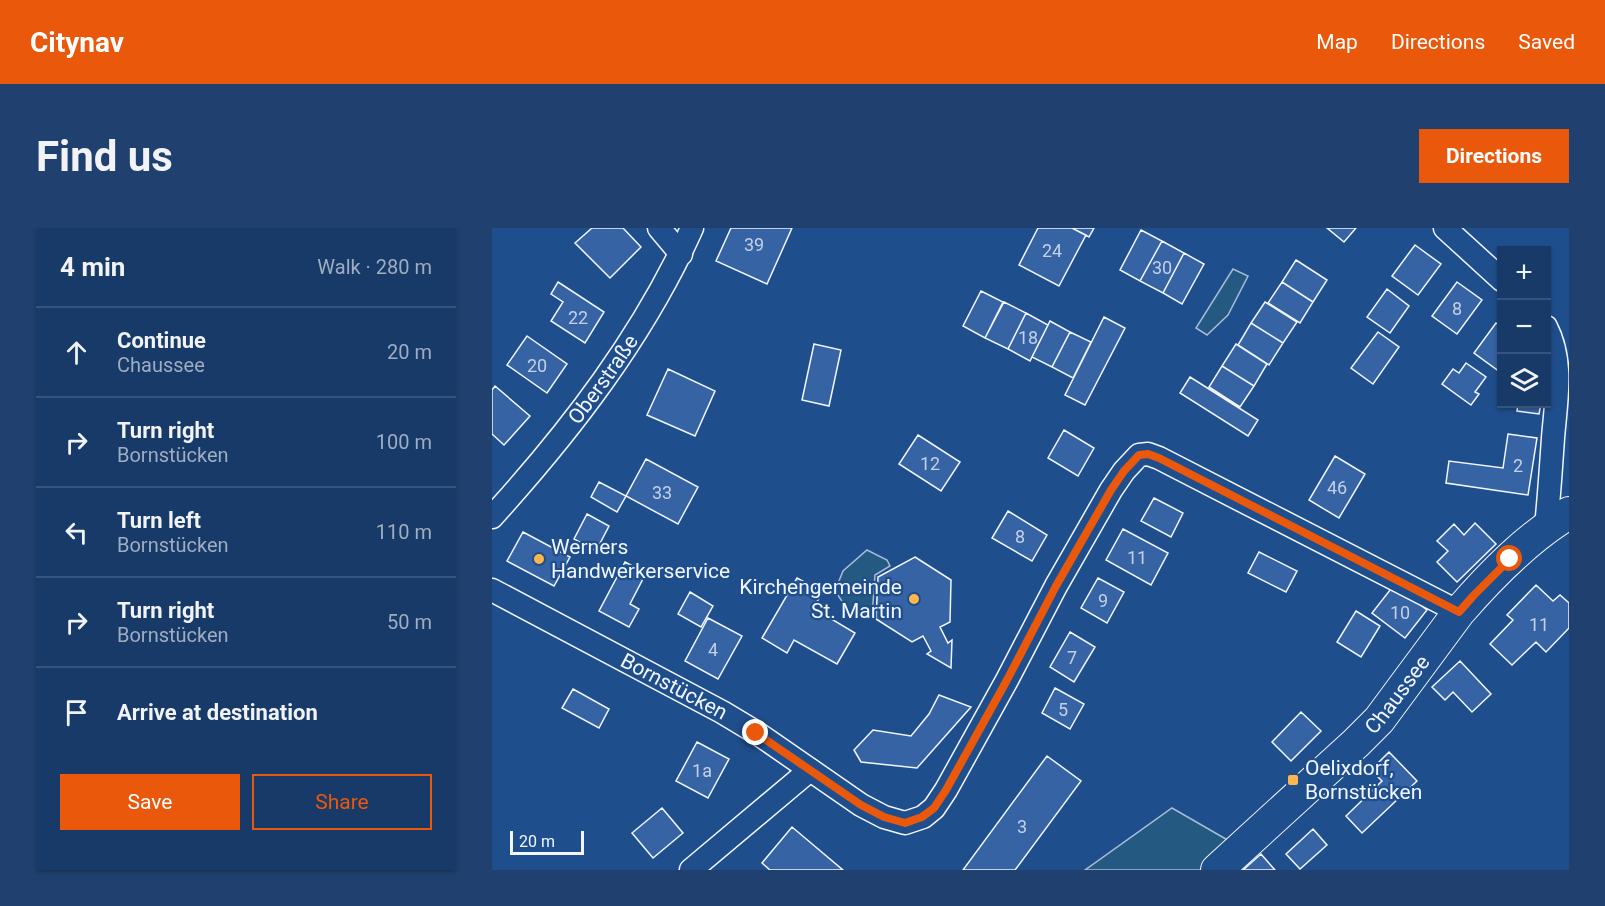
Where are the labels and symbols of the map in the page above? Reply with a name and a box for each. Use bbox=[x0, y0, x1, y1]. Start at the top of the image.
house number: 39 bbox=[744, 234, 764, 255]
house number: 24 bbox=[1042, 240, 1062, 261]
house number: 30 bbox=[1152, 257, 1172, 278]
house number: 8 bbox=[1452, 298, 1462, 319]
house number: 22 bbox=[568, 307, 588, 328]
house number: 18 bbox=[1018, 327, 1038, 348]
street label: Oberstraße bbox=[563, 330, 643, 429]
house number: 20 bbox=[527, 355, 547, 376]
house number: 12 bbox=[920, 453, 940, 474]
house number: 2 bbox=[1513, 455, 1523, 476]
house number: 46 bbox=[1327, 477, 1347, 498]
house number: 33 bbox=[652, 482, 672, 503]
house number: 8 bbox=[1015, 526, 1025, 547]
place label: Werners Handwerkerservice bbox=[551, 535, 730, 583]
route start bbox=[1496, 545, 1522, 571]
house number: 11 bbox=[1127, 547, 1147, 568]
marker: Werners Handwerkerservice bbox=[532, 552, 546, 566]
place label: Kirchengemeinde St. Martin bbox=[739, 575, 902, 623]
house number: 9 bbox=[1098, 590, 1108, 611]
marker: Kirchengemeinde St. Martin bbox=[907, 592, 921, 606]
house number: 10 bbox=[1390, 602, 1410, 623]
house number: 11 bbox=[1529, 614, 1549, 635]
house number: 4 bbox=[708, 639, 718, 660]
house number: 7 bbox=[1067, 647, 1077, 668]
street label: Bornstücken bbox=[617, 648, 731, 725]
street label: Chaussee bbox=[1360, 651, 1435, 739]
house number: 5 bbox=[1058, 699, 1068, 720]
route end bbox=[742, 719, 768, 745]
place label: Oelixdorf, Bornstücken bbox=[1305, 756, 1422, 804]
house number: 1a bbox=[692, 760, 712, 781]
marker: Oelixdorf, Bornstücken bbox=[1286, 773, 1300, 787]
house number: 3 bbox=[1017, 816, 1027, 837]
scale bar bbox=[510, 828, 584, 856]

